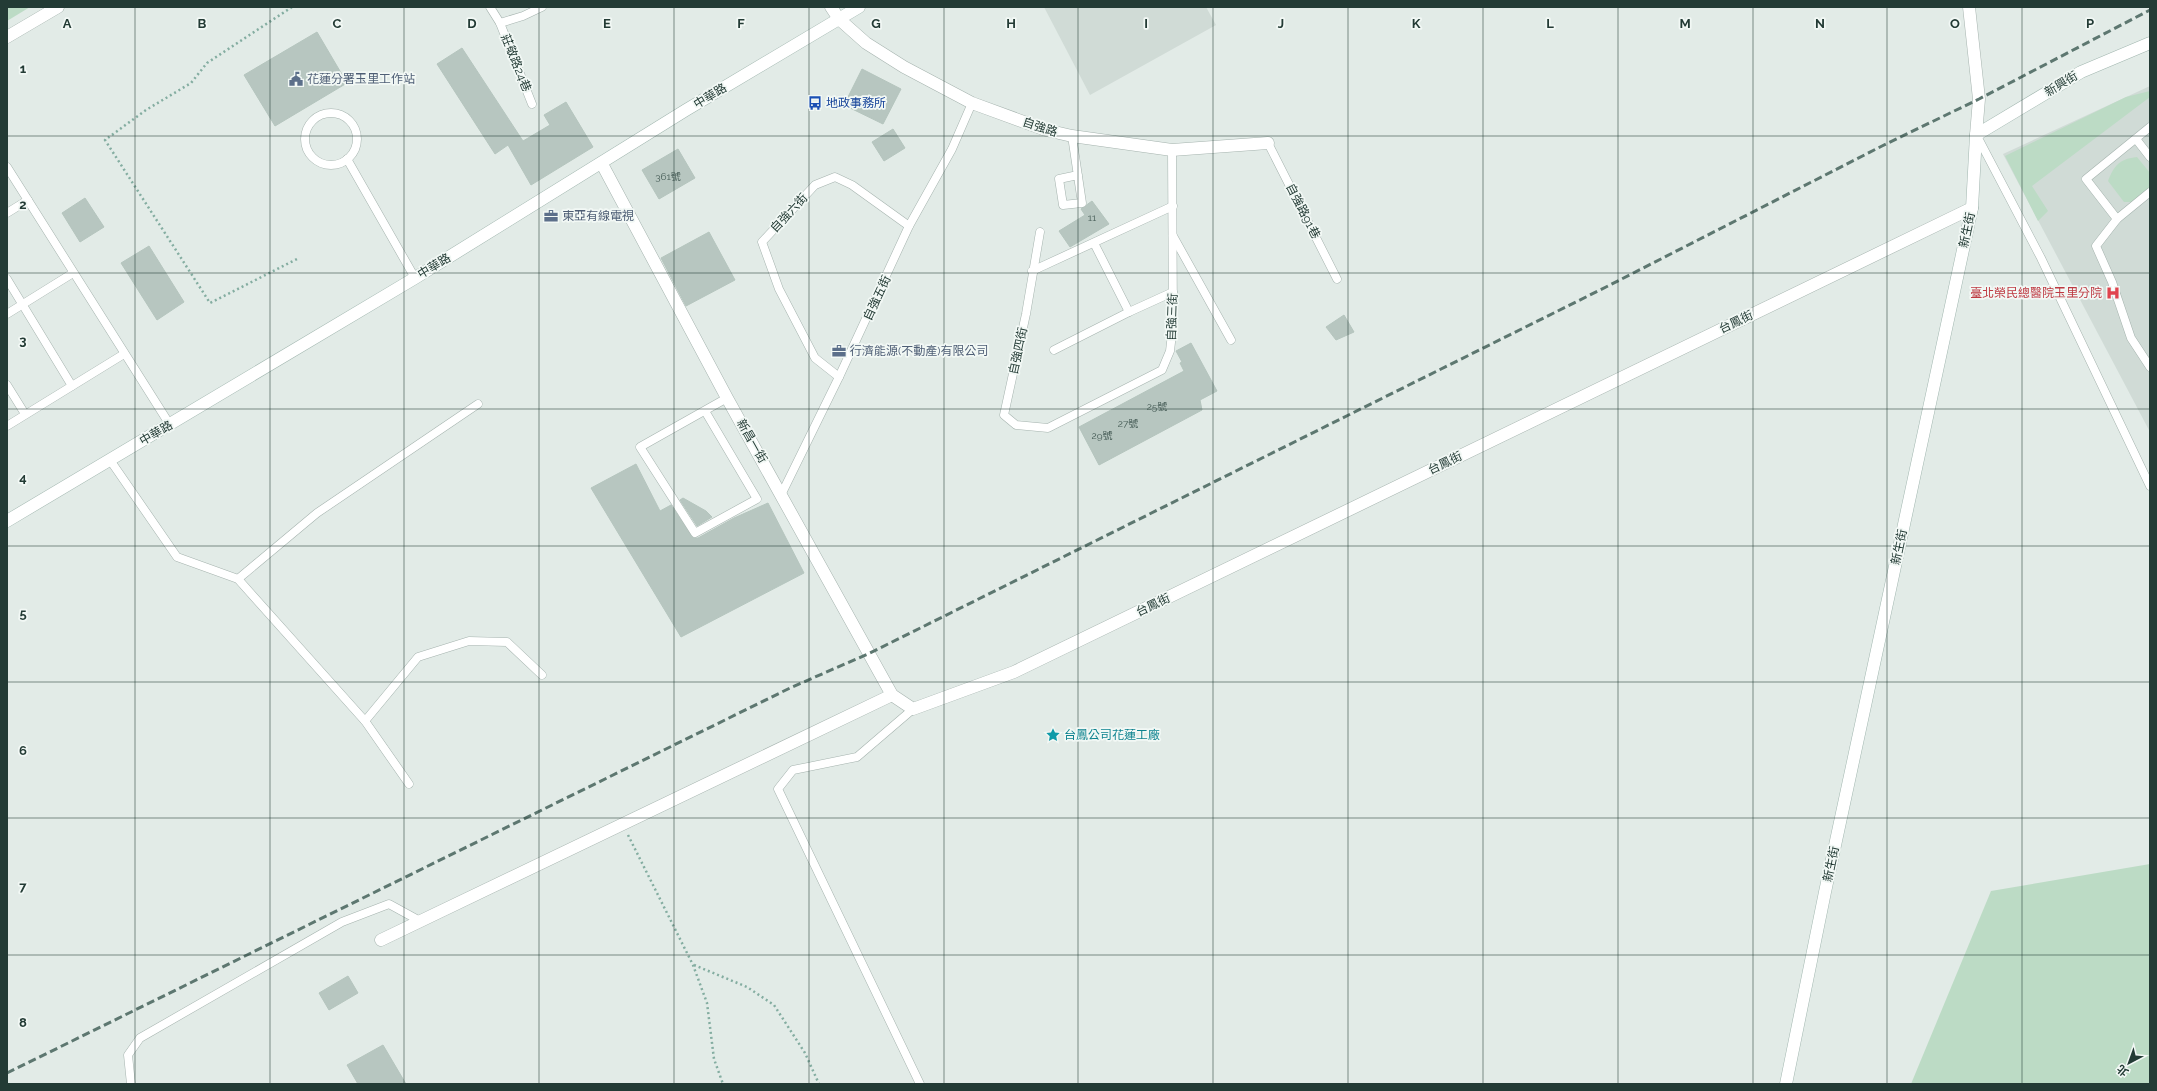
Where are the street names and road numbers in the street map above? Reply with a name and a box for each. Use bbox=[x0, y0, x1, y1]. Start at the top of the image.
street label: 莊敬路24巷 bbox=[498, 32, 534, 94]
street label: 新興街 bbox=[2042, 69, 2080, 99]
street label: 中華路 bbox=[691, 81, 729, 111]
street label: 自強路 bbox=[1021, 115, 1059, 139]
street label: 自強路91巷 bbox=[1283, 181, 1323, 241]
street label: 自強六街 bbox=[768, 191, 810, 235]
street label: 新生街 bbox=[1956, 211, 1978, 249]
street label: 中華路 bbox=[415, 251, 453, 281]
street label: 自強五街 bbox=[861, 273, 893, 323]
street label: 自強三街 bbox=[1164, 293, 1180, 341]
street label: 台鳳街 bbox=[1717, 308, 1755, 336]
street label: 自強四街 bbox=[1006, 326, 1030, 376]
street label: 新昌一街 bbox=[734, 417, 770, 465]
street label: 中華路 bbox=[137, 418, 175, 448]
street label: 台鳳街 bbox=[1426, 449, 1464, 477]
street label: 新生街 bbox=[1888, 528, 1910, 566]
street label: 台鳳街 bbox=[1134, 591, 1172, 619]
street label: 新生街 bbox=[1820, 845, 1842, 883]

